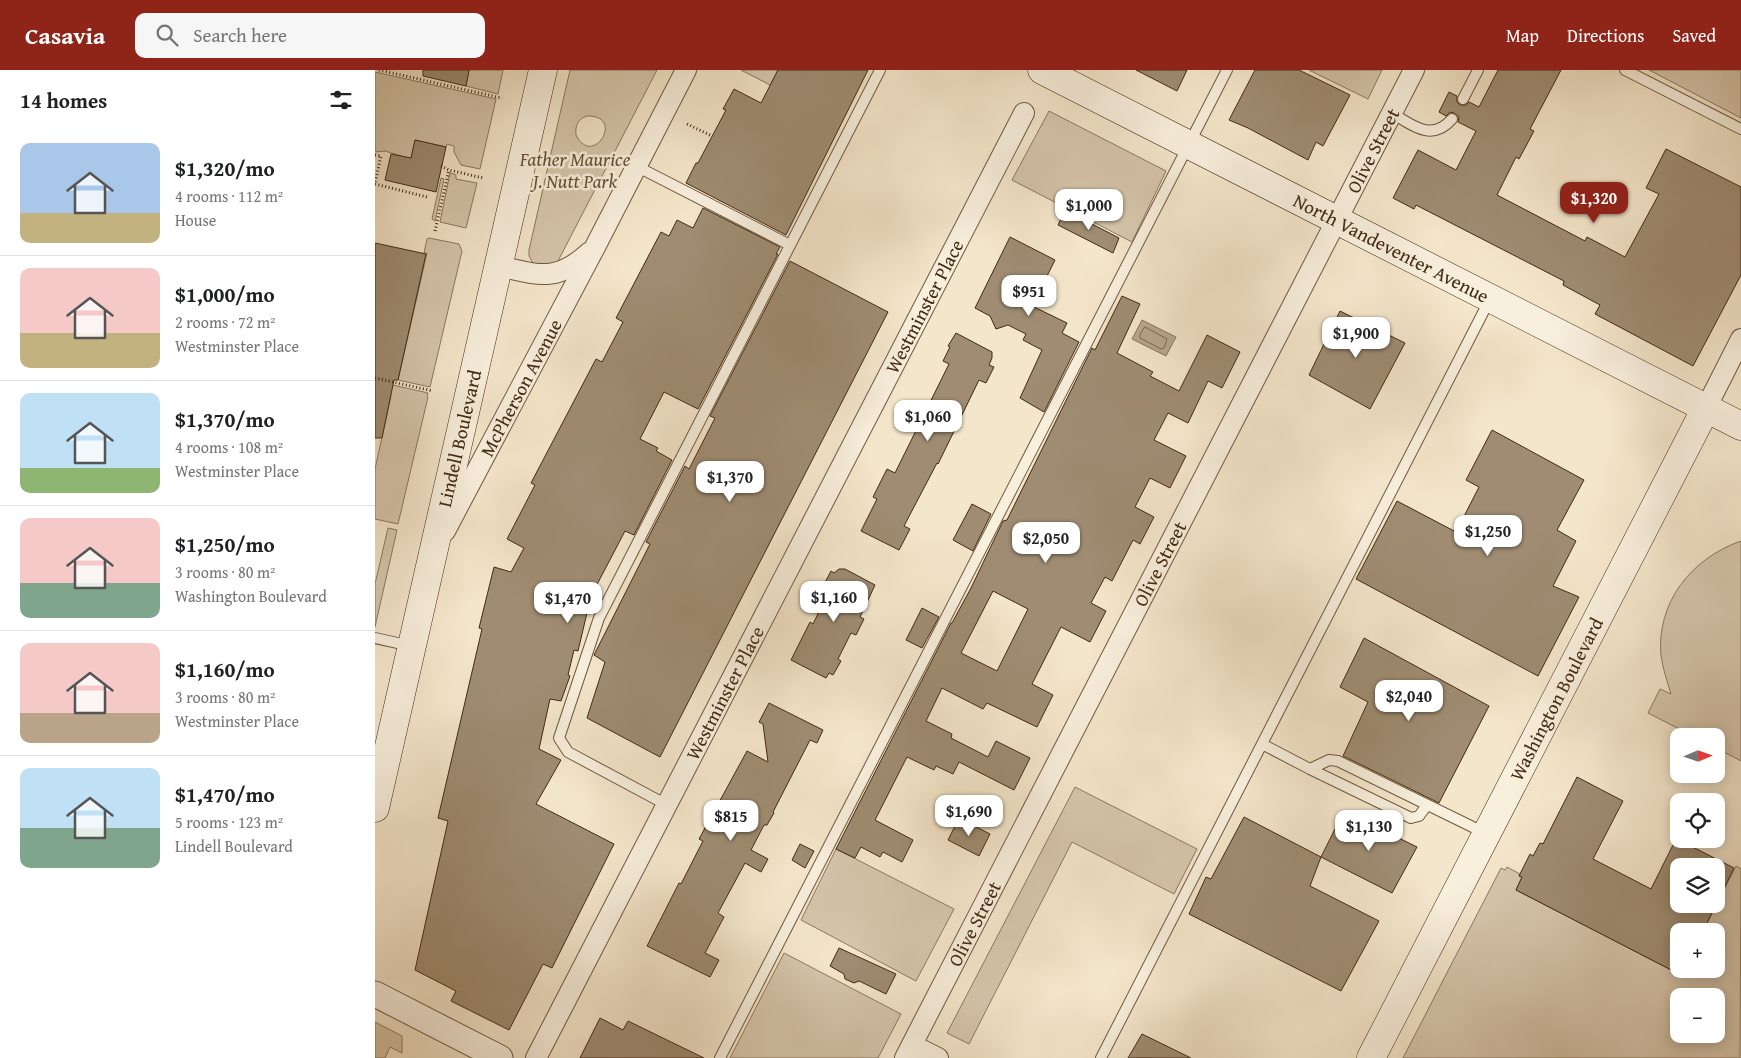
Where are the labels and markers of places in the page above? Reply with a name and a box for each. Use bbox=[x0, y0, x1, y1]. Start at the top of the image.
pin: $1,320 bbox=[1553, 182, 1635, 224]
pin: $1,000 bbox=[1048, 189, 1130, 231]
pin: $951 bbox=[999, 274, 1059, 317]
pin: $1,900 bbox=[1315, 316, 1397, 359]
pin: $1,060 bbox=[887, 400, 969, 442]
pin: $1,370 bbox=[689, 460, 771, 503]
pin: $1,250 bbox=[1447, 514, 1529, 557]
pin: $2,050 bbox=[1005, 522, 1087, 564]
pin: $1,160 bbox=[793, 580, 875, 623]
pin: $1,470 bbox=[527, 582, 609, 624]
pin: $2,040 bbox=[1368, 680, 1450, 722]
pin: $1,690 bbox=[928, 794, 1010, 837]
pin: $815 bbox=[701, 800, 761, 842]
pin: $1,130 bbox=[1328, 810, 1410, 852]

